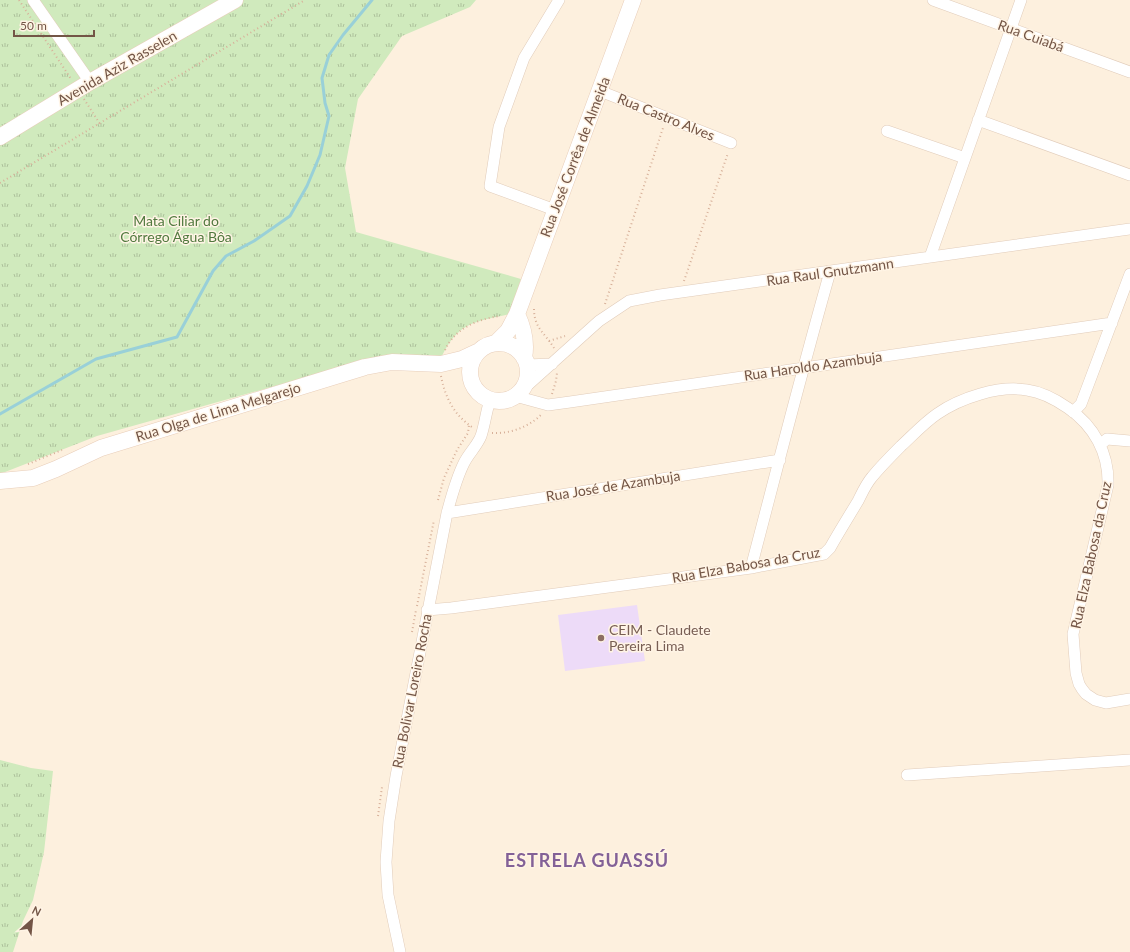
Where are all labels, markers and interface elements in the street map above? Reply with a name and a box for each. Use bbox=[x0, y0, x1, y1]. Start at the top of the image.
scale bar bbox=[14, 12, 94, 38]
street label: Rua Cuiabá bbox=[996, 16, 1067, 55]
text: 50 m bbox=[20, 18, 47, 33]
street label: Avenida Aziz Rasselen bbox=[54, 26, 180, 109]
street label: Rua José Corrêa de Almeida bbox=[536, 74, 613, 239]
street label: Rua Castro Alves bbox=[615, 89, 717, 144]
park label: Mata Ciliar do Córrego Água Bôa bbox=[120, 212, 232, 245]
street label: Rua Raul Gnutzmann bbox=[765, 254, 895, 289]
street label: Rua Haroldo Azambuja bbox=[743, 347, 883, 384]
street label: Rua Olga de Lima Melgarejo bbox=[133, 378, 302, 445]
street label: Rua José de Azambuja bbox=[545, 466, 681, 505]
street label: Rua Elza Babosa da Cruz bbox=[1067, 480, 1114, 630]
street label: Rua Elza Babosa da Cruz bbox=[670, 543, 821, 586]
street label: Rua Bolivar Loreiro Rocha bbox=[388, 612, 435, 770]
place label: CEIM - Claudete Pereira Lima bbox=[609, 621, 711, 654]
marker: CEIM - Claudete Pereira Lima bbox=[596, 633, 606, 643]
district label: ESTRELA GUASSÚ bbox=[505, 849, 669, 871]
north arrow bbox=[12, 900, 52, 940]
text: N bbox=[30, 903, 43, 918]

